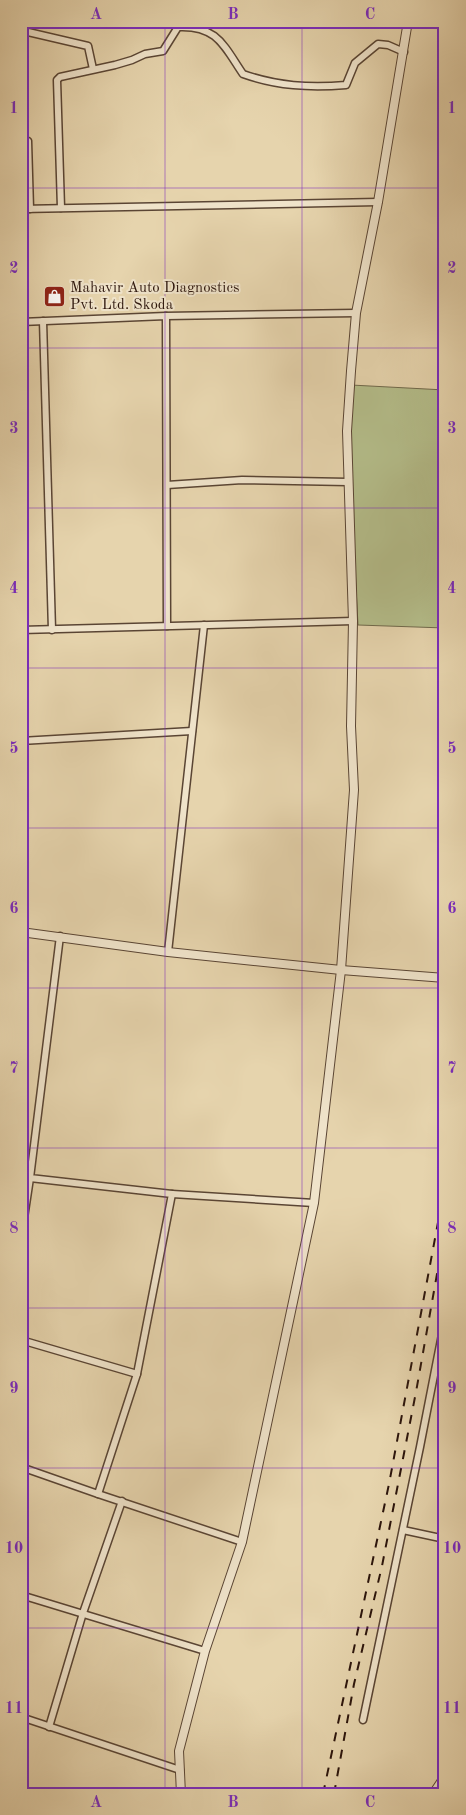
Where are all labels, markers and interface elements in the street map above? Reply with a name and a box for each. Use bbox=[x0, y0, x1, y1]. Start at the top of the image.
text: A bbox=[90, 7, 102, 23]
text: B bbox=[227, 7, 239, 23]
text: C bbox=[365, 7, 375, 23]
text: 1 bbox=[9, 101, 19, 117]
text: 1 bbox=[447, 101, 457, 117]
text: 2 bbox=[9, 261, 19, 277]
text: 2 bbox=[447, 261, 457, 277]
place label: Mahavir Auto Diagnostics Pvt. Ltd. Skoda bbox=[70, 281, 239, 313]
shop icon: Mahavir Auto Diagnostics Pvt. Ltd. Skoda bbox=[42, 284, 66, 308]
text: 3 bbox=[9, 421, 19, 437]
text: 3 bbox=[447, 421, 457, 437]
text: 4 bbox=[9, 581, 19, 597]
text: 4 bbox=[447, 581, 457, 597]
text: 5 bbox=[9, 741, 19, 757]
text: 5 bbox=[447, 741, 457, 757]
text: 6 bbox=[9, 901, 19, 917]
text: 6 bbox=[447, 901, 457, 917]
text: 7 bbox=[9, 1061, 19, 1077]
text: 7 bbox=[447, 1061, 457, 1077]
text: 8 bbox=[9, 1221, 19, 1237]
text: 8 bbox=[447, 1221, 457, 1237]
text: 9 bbox=[9, 1381, 19, 1397]
text: 9 bbox=[447, 1381, 457, 1397]
text: 10 bbox=[5, 1541, 23, 1557]
text: 10 bbox=[443, 1541, 461, 1557]
text: 11 bbox=[5, 1701, 23, 1717]
text: 11 bbox=[443, 1701, 461, 1717]
text: A bbox=[90, 1795, 102, 1811]
text: B bbox=[227, 1795, 239, 1811]
text: C bbox=[365, 1795, 375, 1811]

